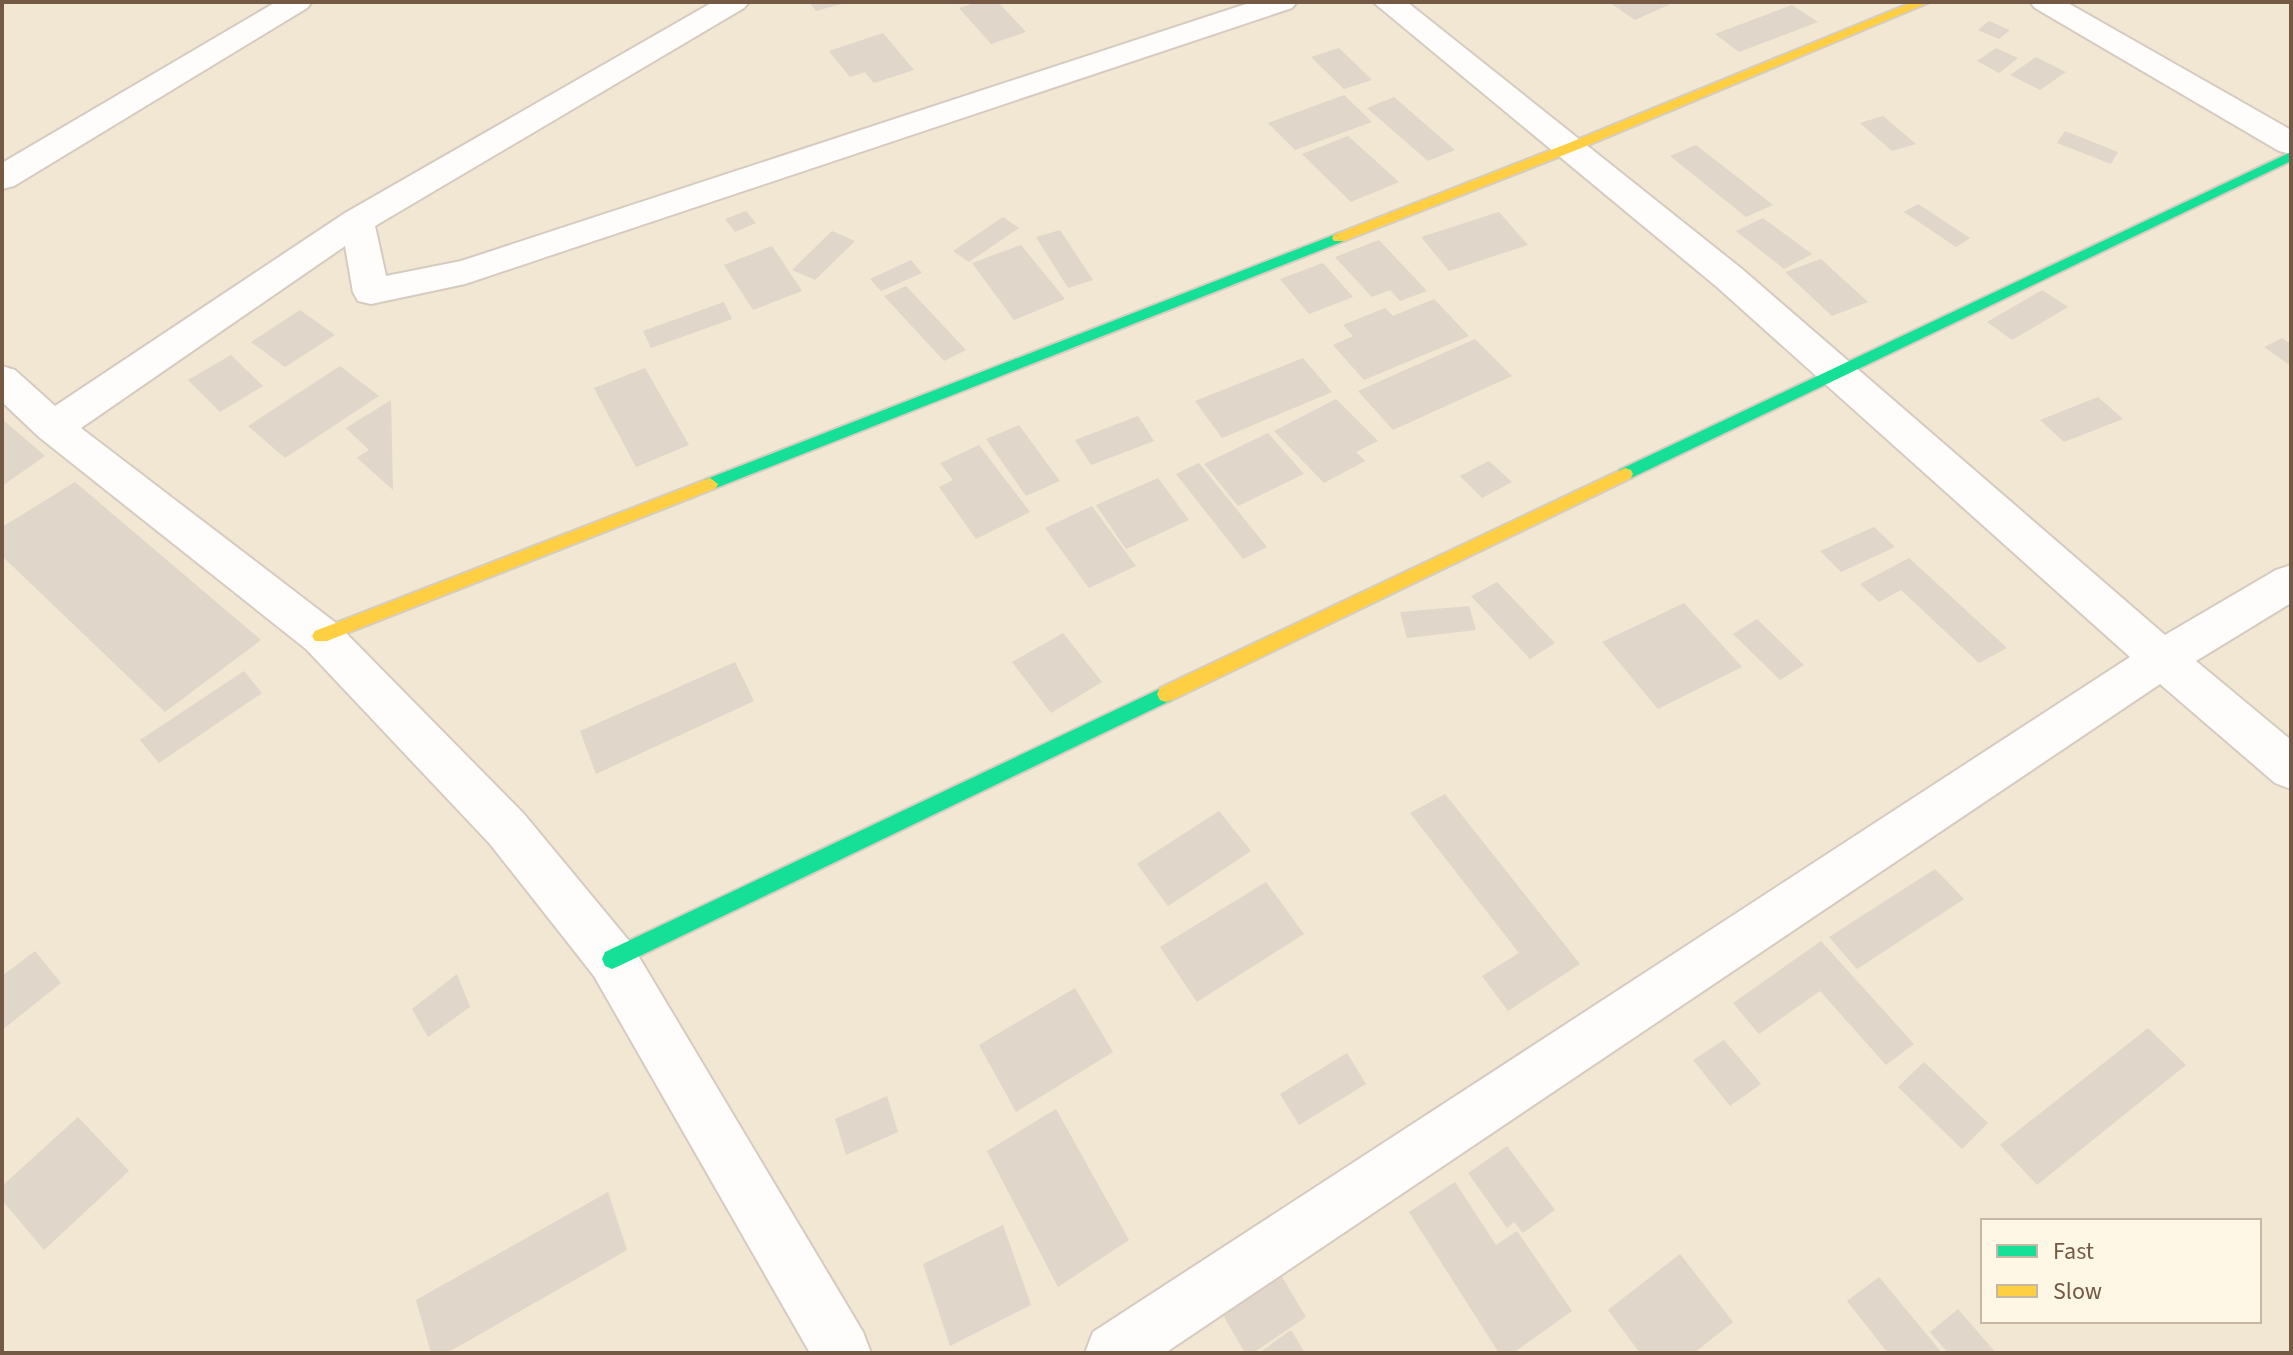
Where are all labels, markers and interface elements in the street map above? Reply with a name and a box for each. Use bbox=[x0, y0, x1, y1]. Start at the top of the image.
legend bbox=[1981, 1219, 2261, 1323]
text: Fast bbox=[2053, 1234, 2094, 1269]
text: Slow bbox=[2053, 1274, 2102, 1309]

